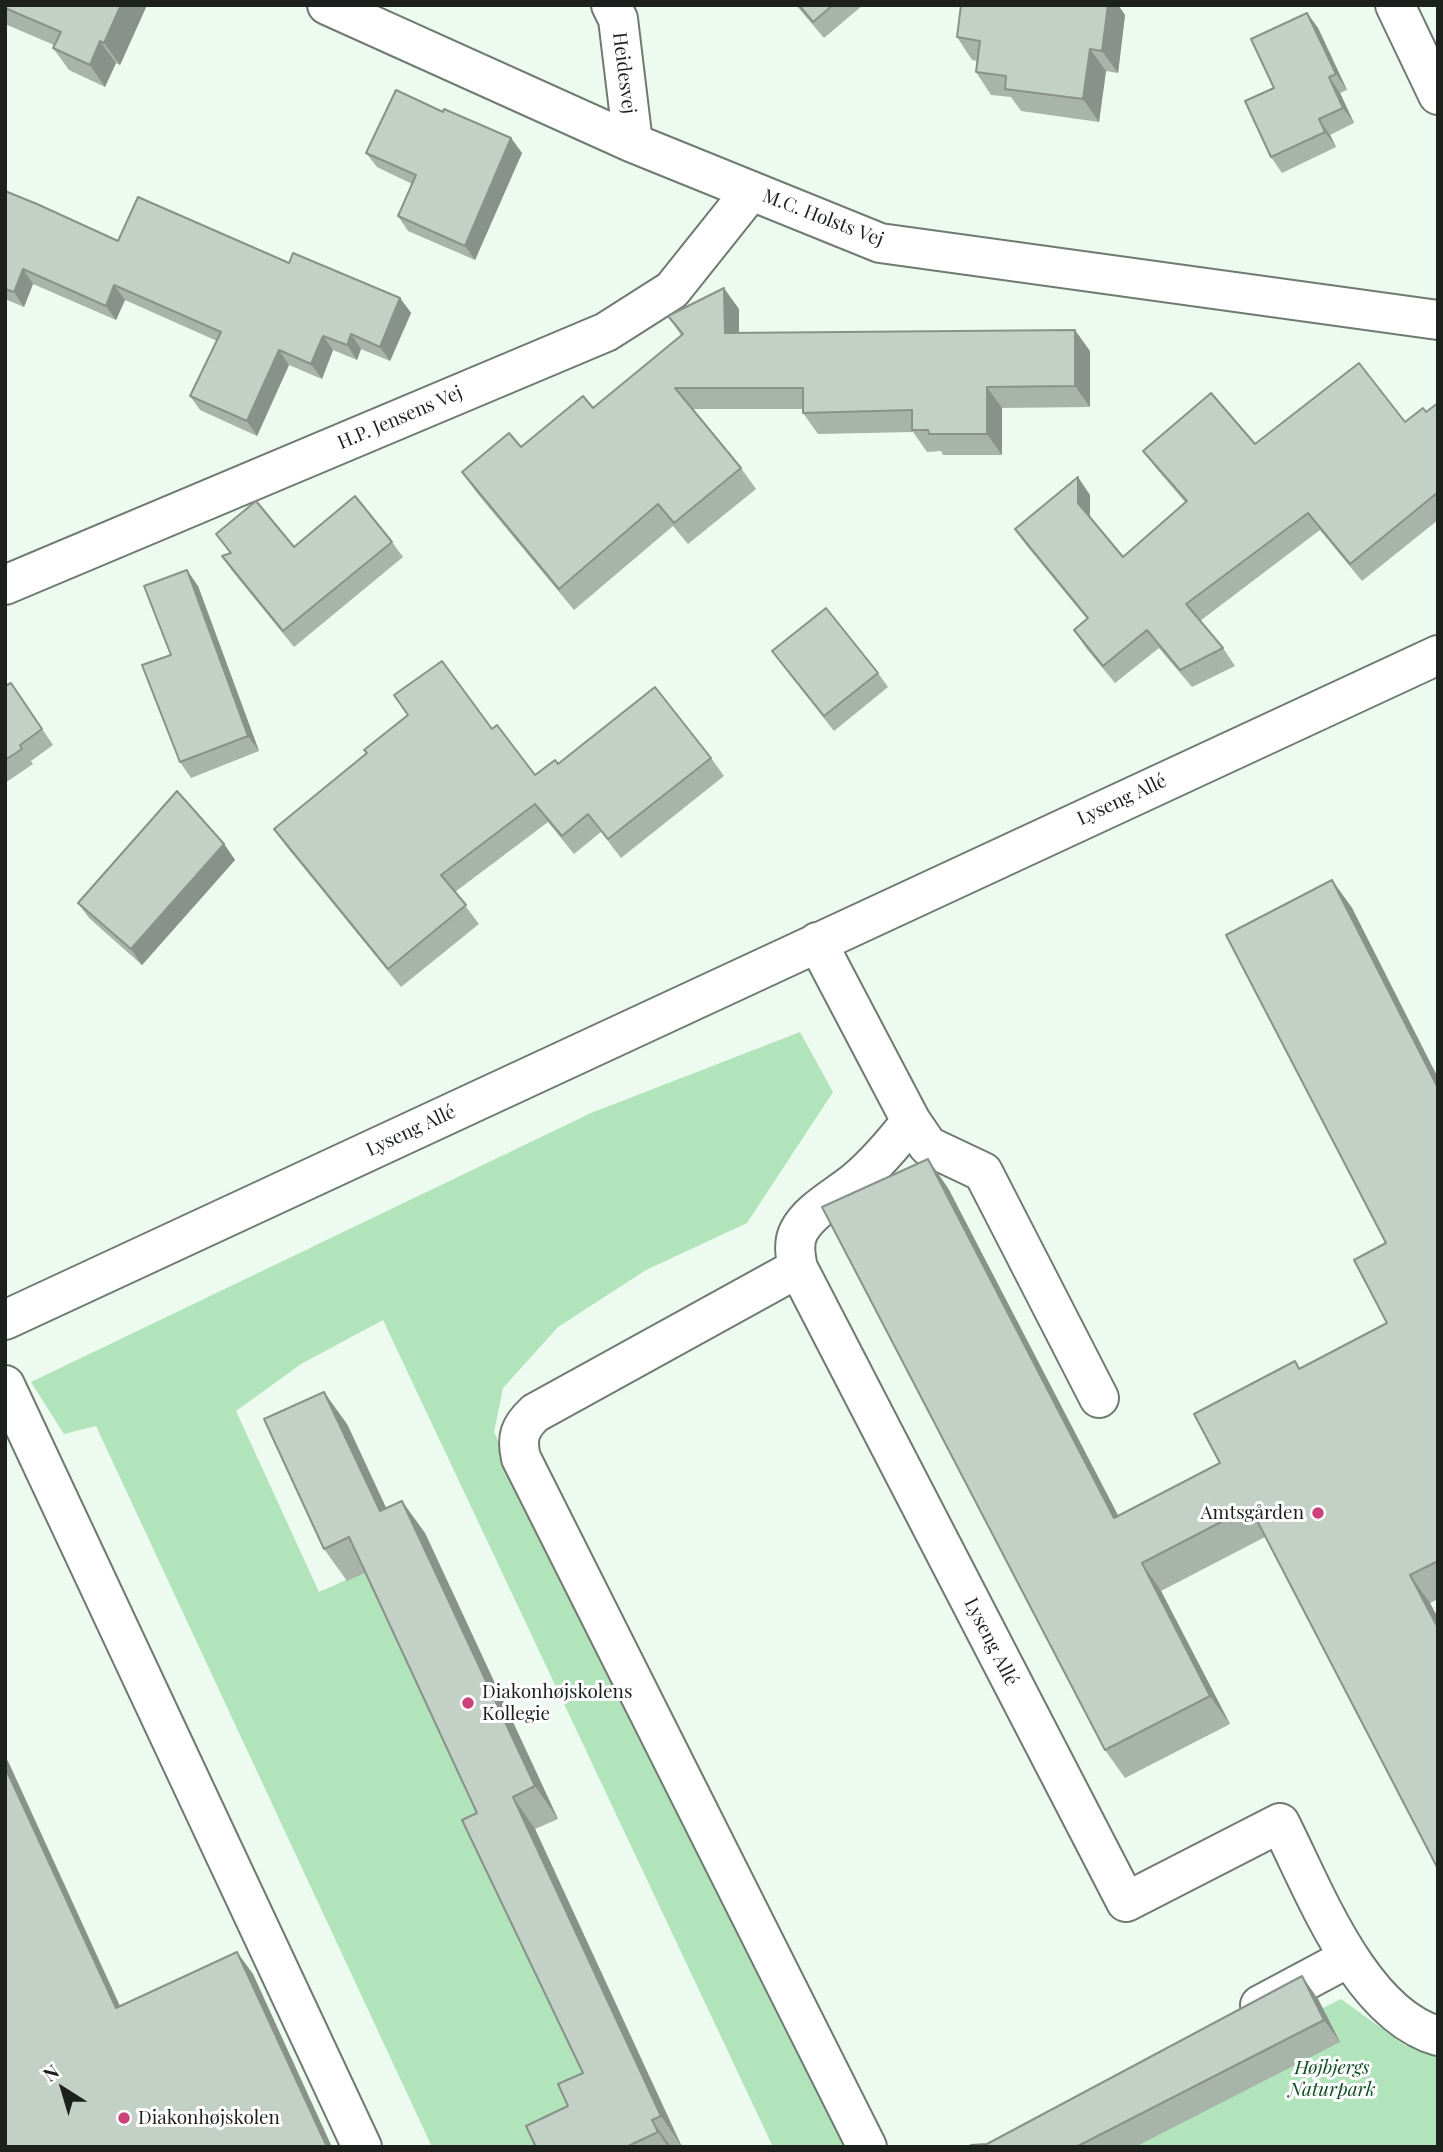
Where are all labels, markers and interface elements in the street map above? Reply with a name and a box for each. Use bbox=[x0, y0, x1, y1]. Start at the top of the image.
street label: Heidesvej bbox=[608, 31, 640, 115]
street label: M.C. Holsts Vej bbox=[759, 184, 887, 252]
street label: H.P. Jensens Vej bbox=[334, 381, 466, 455]
street label: Lyseng Allé bbox=[1074, 769, 1170, 831]
street label: Lyseng Allé bbox=[363, 1100, 459, 1162]
place label: Amtsgården bbox=[1201, 1502, 1304, 1524]
marker: Amtsgården bbox=[1310, 1505, 1326, 1521]
street label: Lyseng Allé bbox=[959, 1594, 1023, 1690]
place label: Diakonhøjskolens Kollegie bbox=[482, 1681, 632, 1725]
marker: Diakonhøjskolens Kollegie bbox=[460, 1695, 476, 1711]
north arrow bbox=[28, 2054, 98, 2124]
park label: Højbjergs Naturpark bbox=[1289, 2057, 1375, 2101]
text: N bbox=[37, 2058, 64, 2087]
place label: Diakonhøjskolen bbox=[138, 2107, 280, 2129]
marker: Diakonhøjskolen bbox=[116, 2110, 132, 2126]

